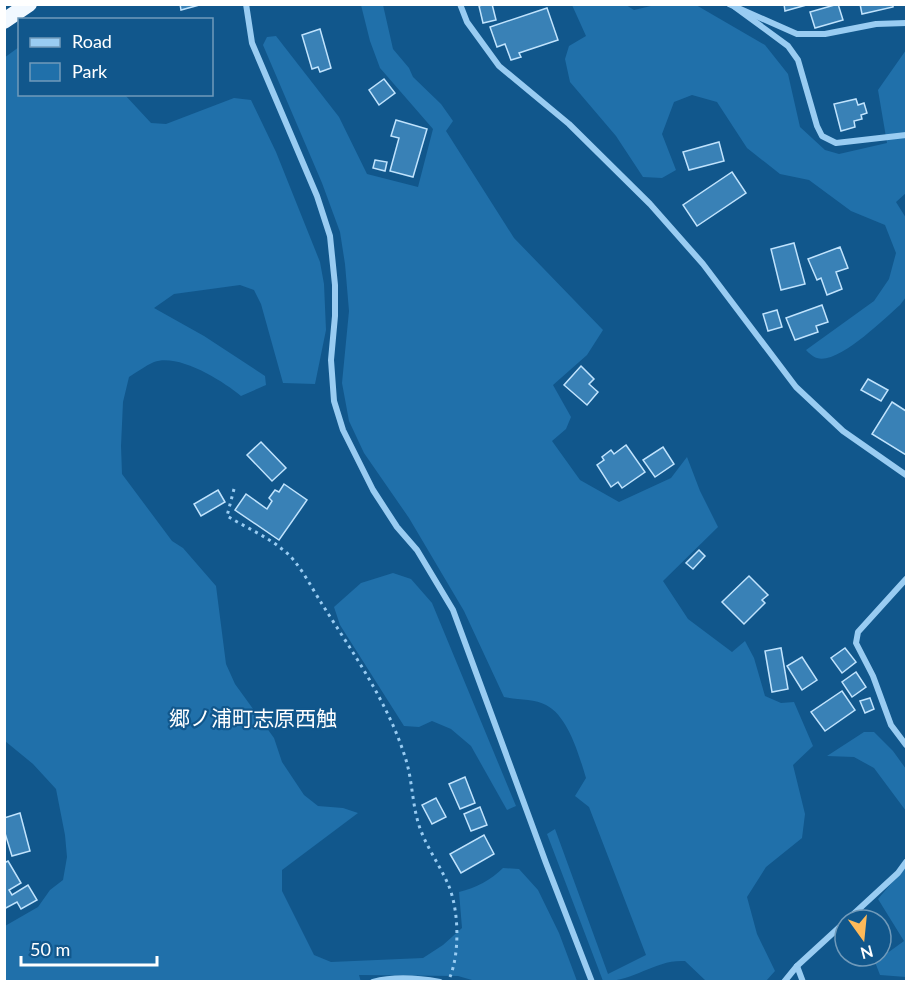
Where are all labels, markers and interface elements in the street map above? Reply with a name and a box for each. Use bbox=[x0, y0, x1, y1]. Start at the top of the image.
legend bbox=[18, 18, 213, 96]
text: Road bbox=[72, 30, 112, 52]
text: Park bbox=[72, 60, 108, 82]
district label: 郷ノ浦町志原西触 bbox=[169, 705, 337, 730]
north arrow bbox=[833, 908, 893, 968]
scale bar bbox=[21, 929, 158, 967]
text: 50 m bbox=[30, 938, 70, 960]
text: N bbox=[859, 942, 875, 964]

